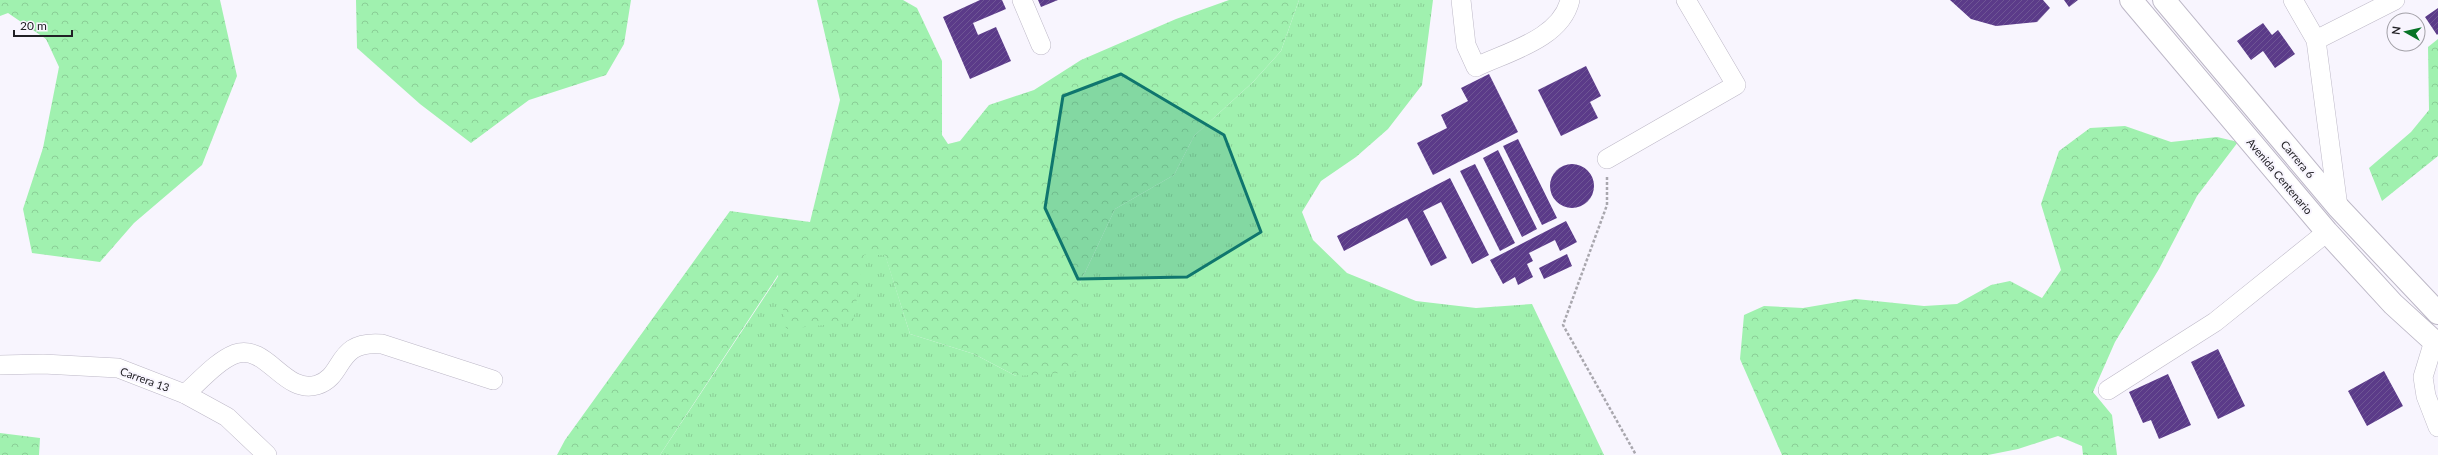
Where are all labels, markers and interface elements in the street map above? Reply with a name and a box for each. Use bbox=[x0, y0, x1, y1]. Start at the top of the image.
scale bar bbox=[14, 12, 72, 38]
north arrow bbox=[2386, 12, 2426, 52]
text: 20 m bbox=[20, 18, 47, 33]
text: N bbox=[2389, 25, 2403, 36]
street label: Avenida Centenario bbox=[2245, 135, 2315, 217]
street label: Carrera 6 bbox=[2279, 138, 2317, 180]
street label: Carrera 13 bbox=[119, 364, 171, 394]

